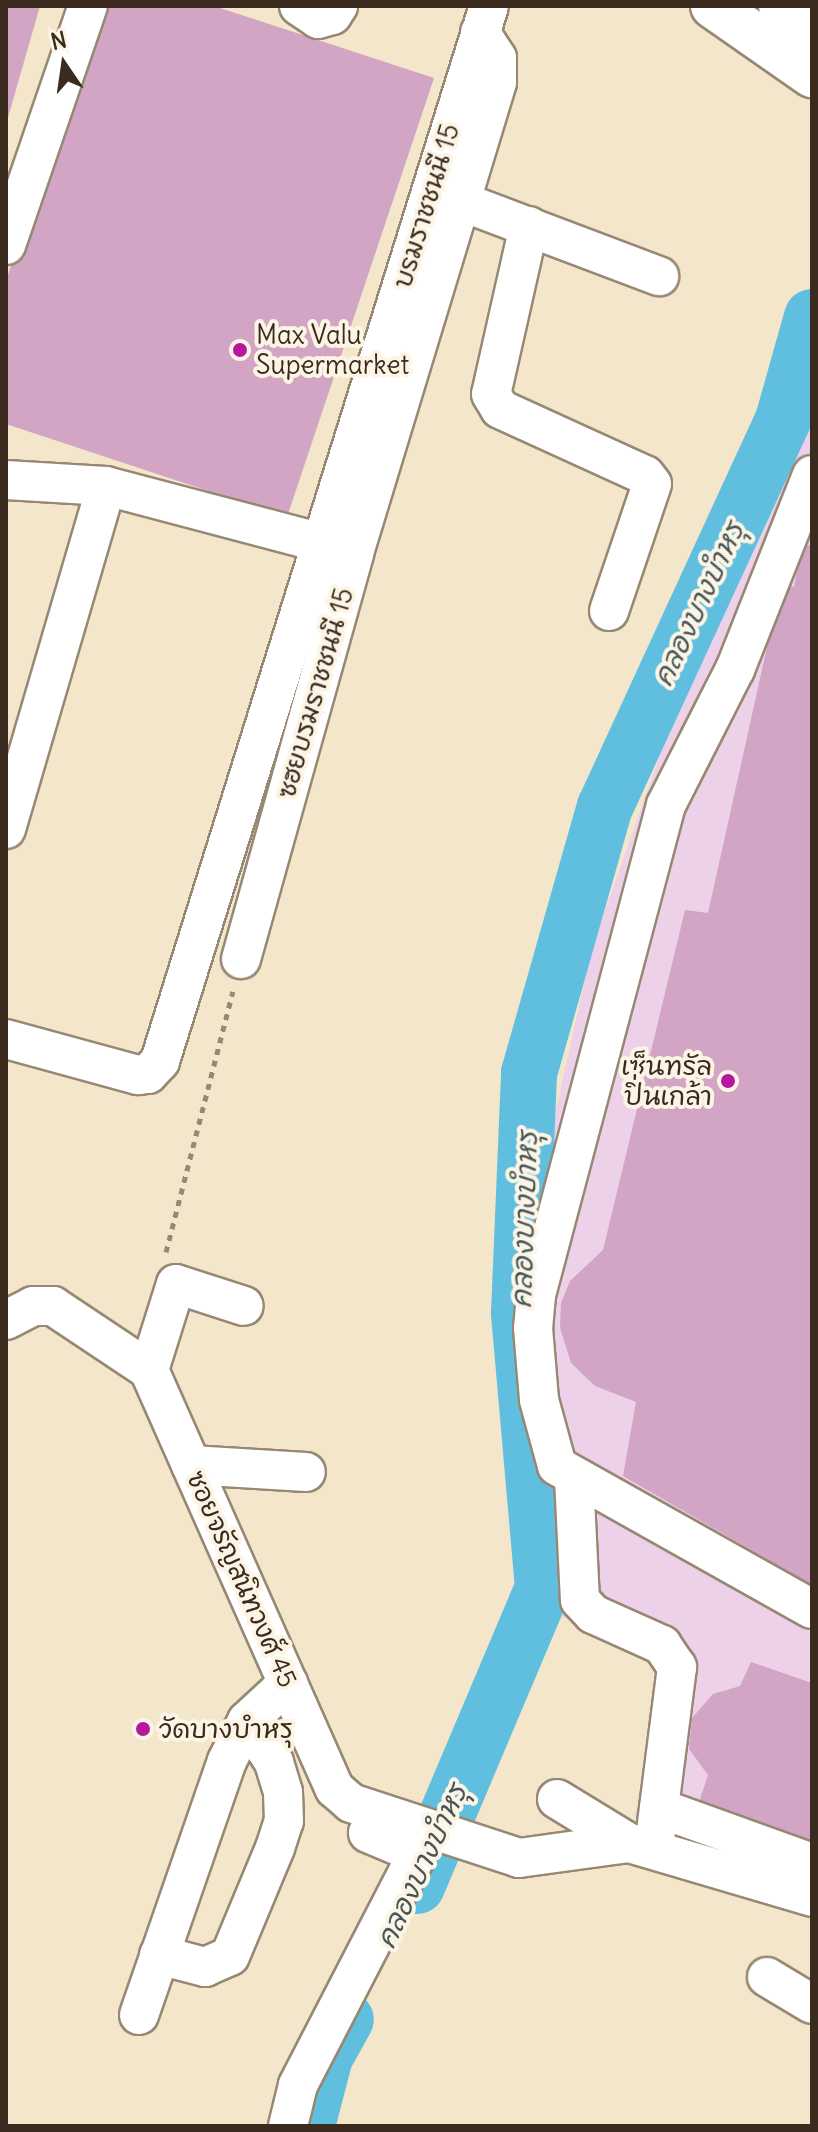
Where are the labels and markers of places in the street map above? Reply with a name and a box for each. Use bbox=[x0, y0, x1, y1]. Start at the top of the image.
place label: Max Valu Supermarket bbox=[256, 319, 409, 380]
marker: Max Valu Supermarket bbox=[231, 341, 249, 359]
place label: เซ็นทรัล ปิ่นเกล้า bbox=[621, 1050, 712, 1112]
marker: เซ็นทรัล ปิ่นเกล้า bbox=[719, 1072, 737, 1090]
place label: วัดบางบำหรุ bbox=[159, 1713, 293, 1745]
marker: วัดบางบำหรุ bbox=[134, 1720, 152, 1738]

